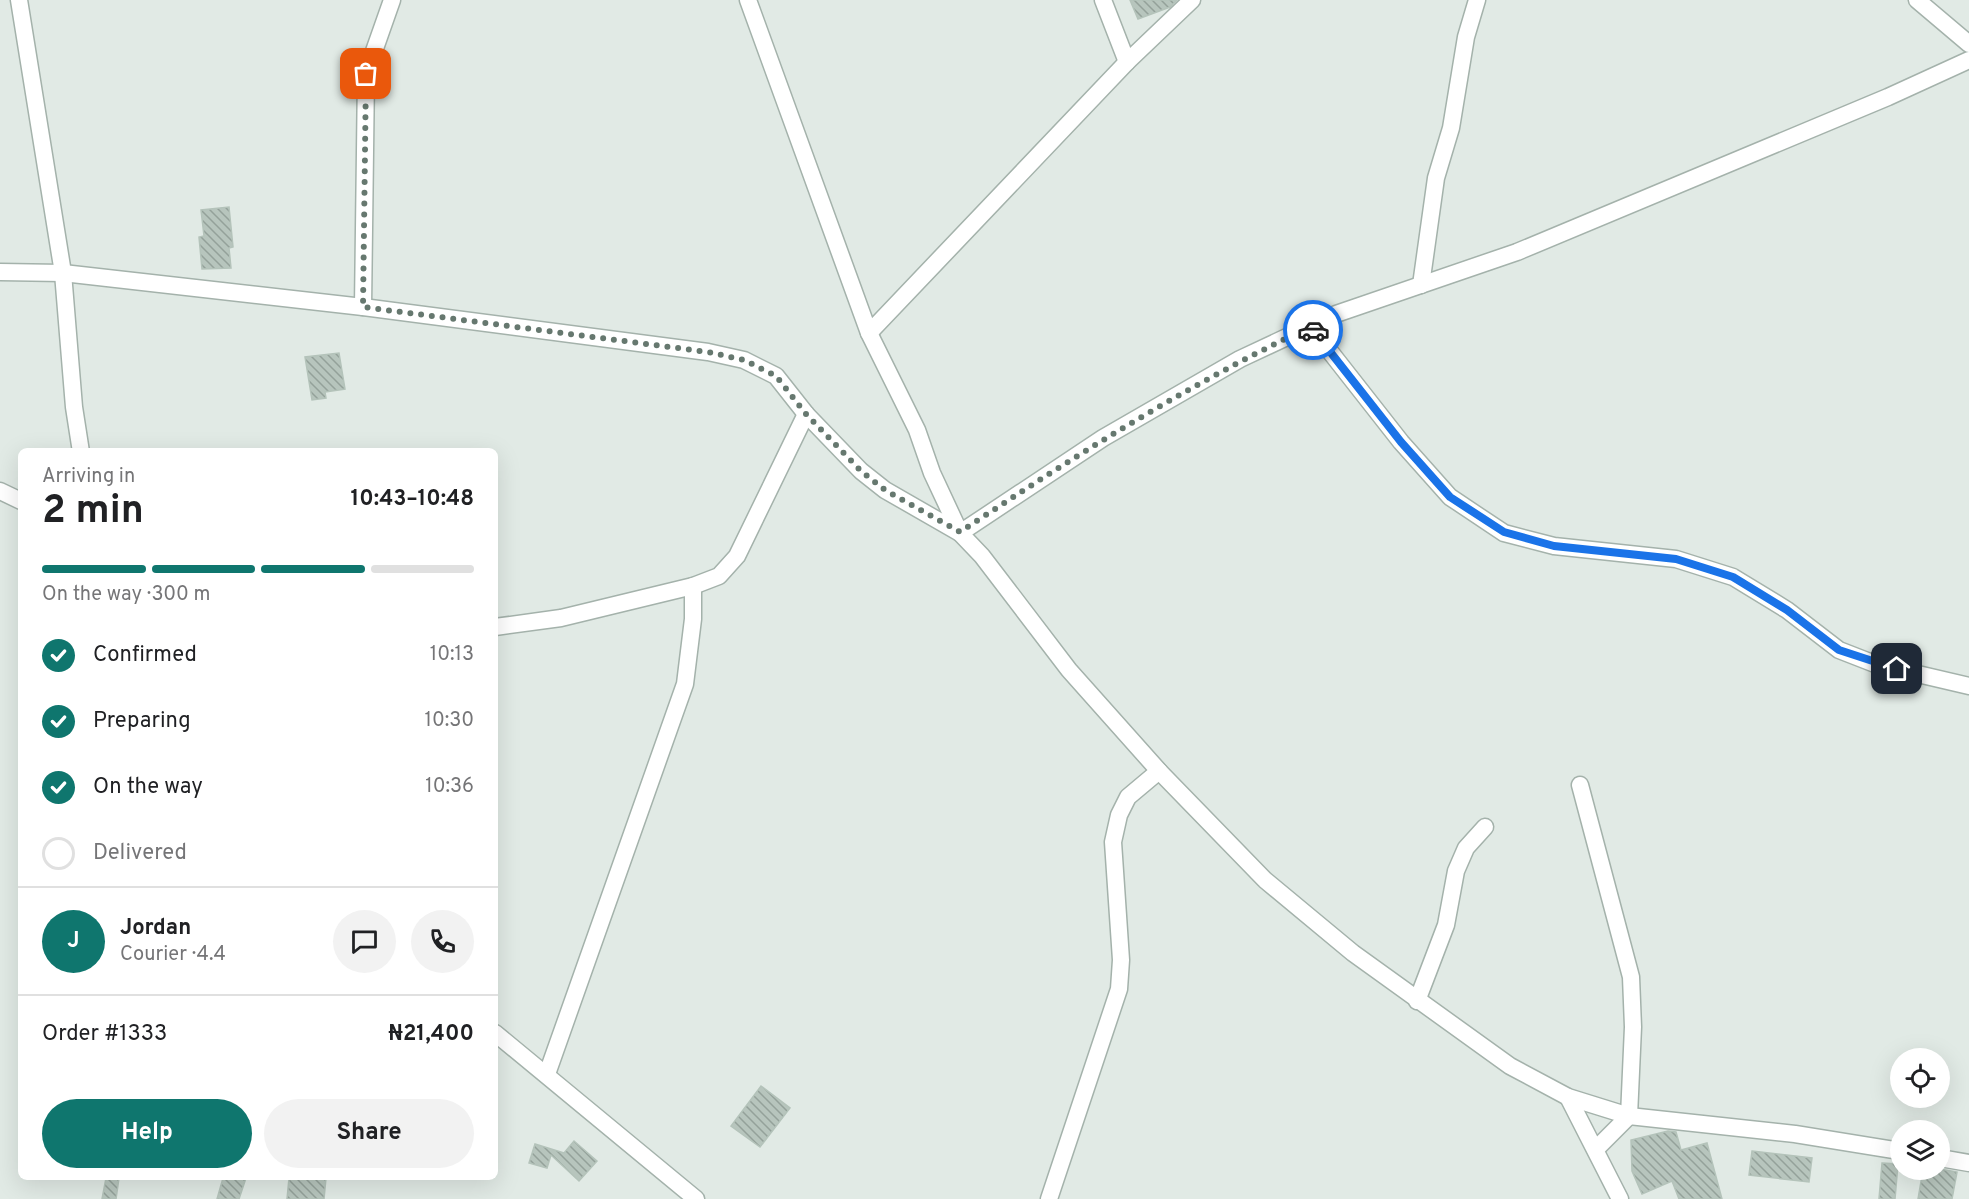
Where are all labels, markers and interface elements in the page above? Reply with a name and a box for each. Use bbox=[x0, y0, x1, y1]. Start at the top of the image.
pin bbox=[340, 48, 391, 99]
icon: bag bbox=[349, 57, 382, 90]
courier bbox=[1283, 300, 1343, 360]
icon: car bbox=[1297, 314, 1330, 347]
text: Arriving in bbox=[42, 464, 135, 490]
text: 10:43–10:48 bbox=[351, 486, 474, 513]
text: 2 min bbox=[42, 488, 144, 537]
text: On the way · 300 m bbox=[42, 582, 210, 608]
icon: check bbox=[42, 639, 75, 672]
text: Confirmed bbox=[93, 642, 197, 669]
text: 10:13 bbox=[430, 642, 474, 668]
pin bbox=[1871, 643, 1922, 694]
icon: home bbox=[1880, 652, 1913, 685]
icon: check bbox=[42, 705, 75, 738]
text: Preparing bbox=[93, 708, 191, 735]
text: 10:30 bbox=[425, 708, 474, 734]
icon: check bbox=[42, 771, 75, 804]
text: On the way bbox=[93, 774, 203, 801]
text: 10:36 bbox=[425, 774, 474, 800]
text: Delivered bbox=[93, 840, 187, 867]
button: chat bbox=[333, 910, 396, 973]
button: phone bbox=[411, 910, 474, 973]
text: Jordan bbox=[120, 915, 191, 942]
text: J bbox=[67, 928, 80, 955]
text: Courier · 4.4 bbox=[120, 942, 226, 968]
text: Order #1333 bbox=[42, 1021, 167, 1048]
text: ₦21,400 bbox=[388, 1021, 474, 1048]
map controls bbox=[1890, 1048, 1950, 1180]
button: locate bbox=[1890, 1048, 1950, 1108]
button: Help bbox=[42, 1099, 252, 1168]
button: Share bbox=[264, 1099, 474, 1168]
button: layers bbox=[1890, 1120, 1950, 1180]

